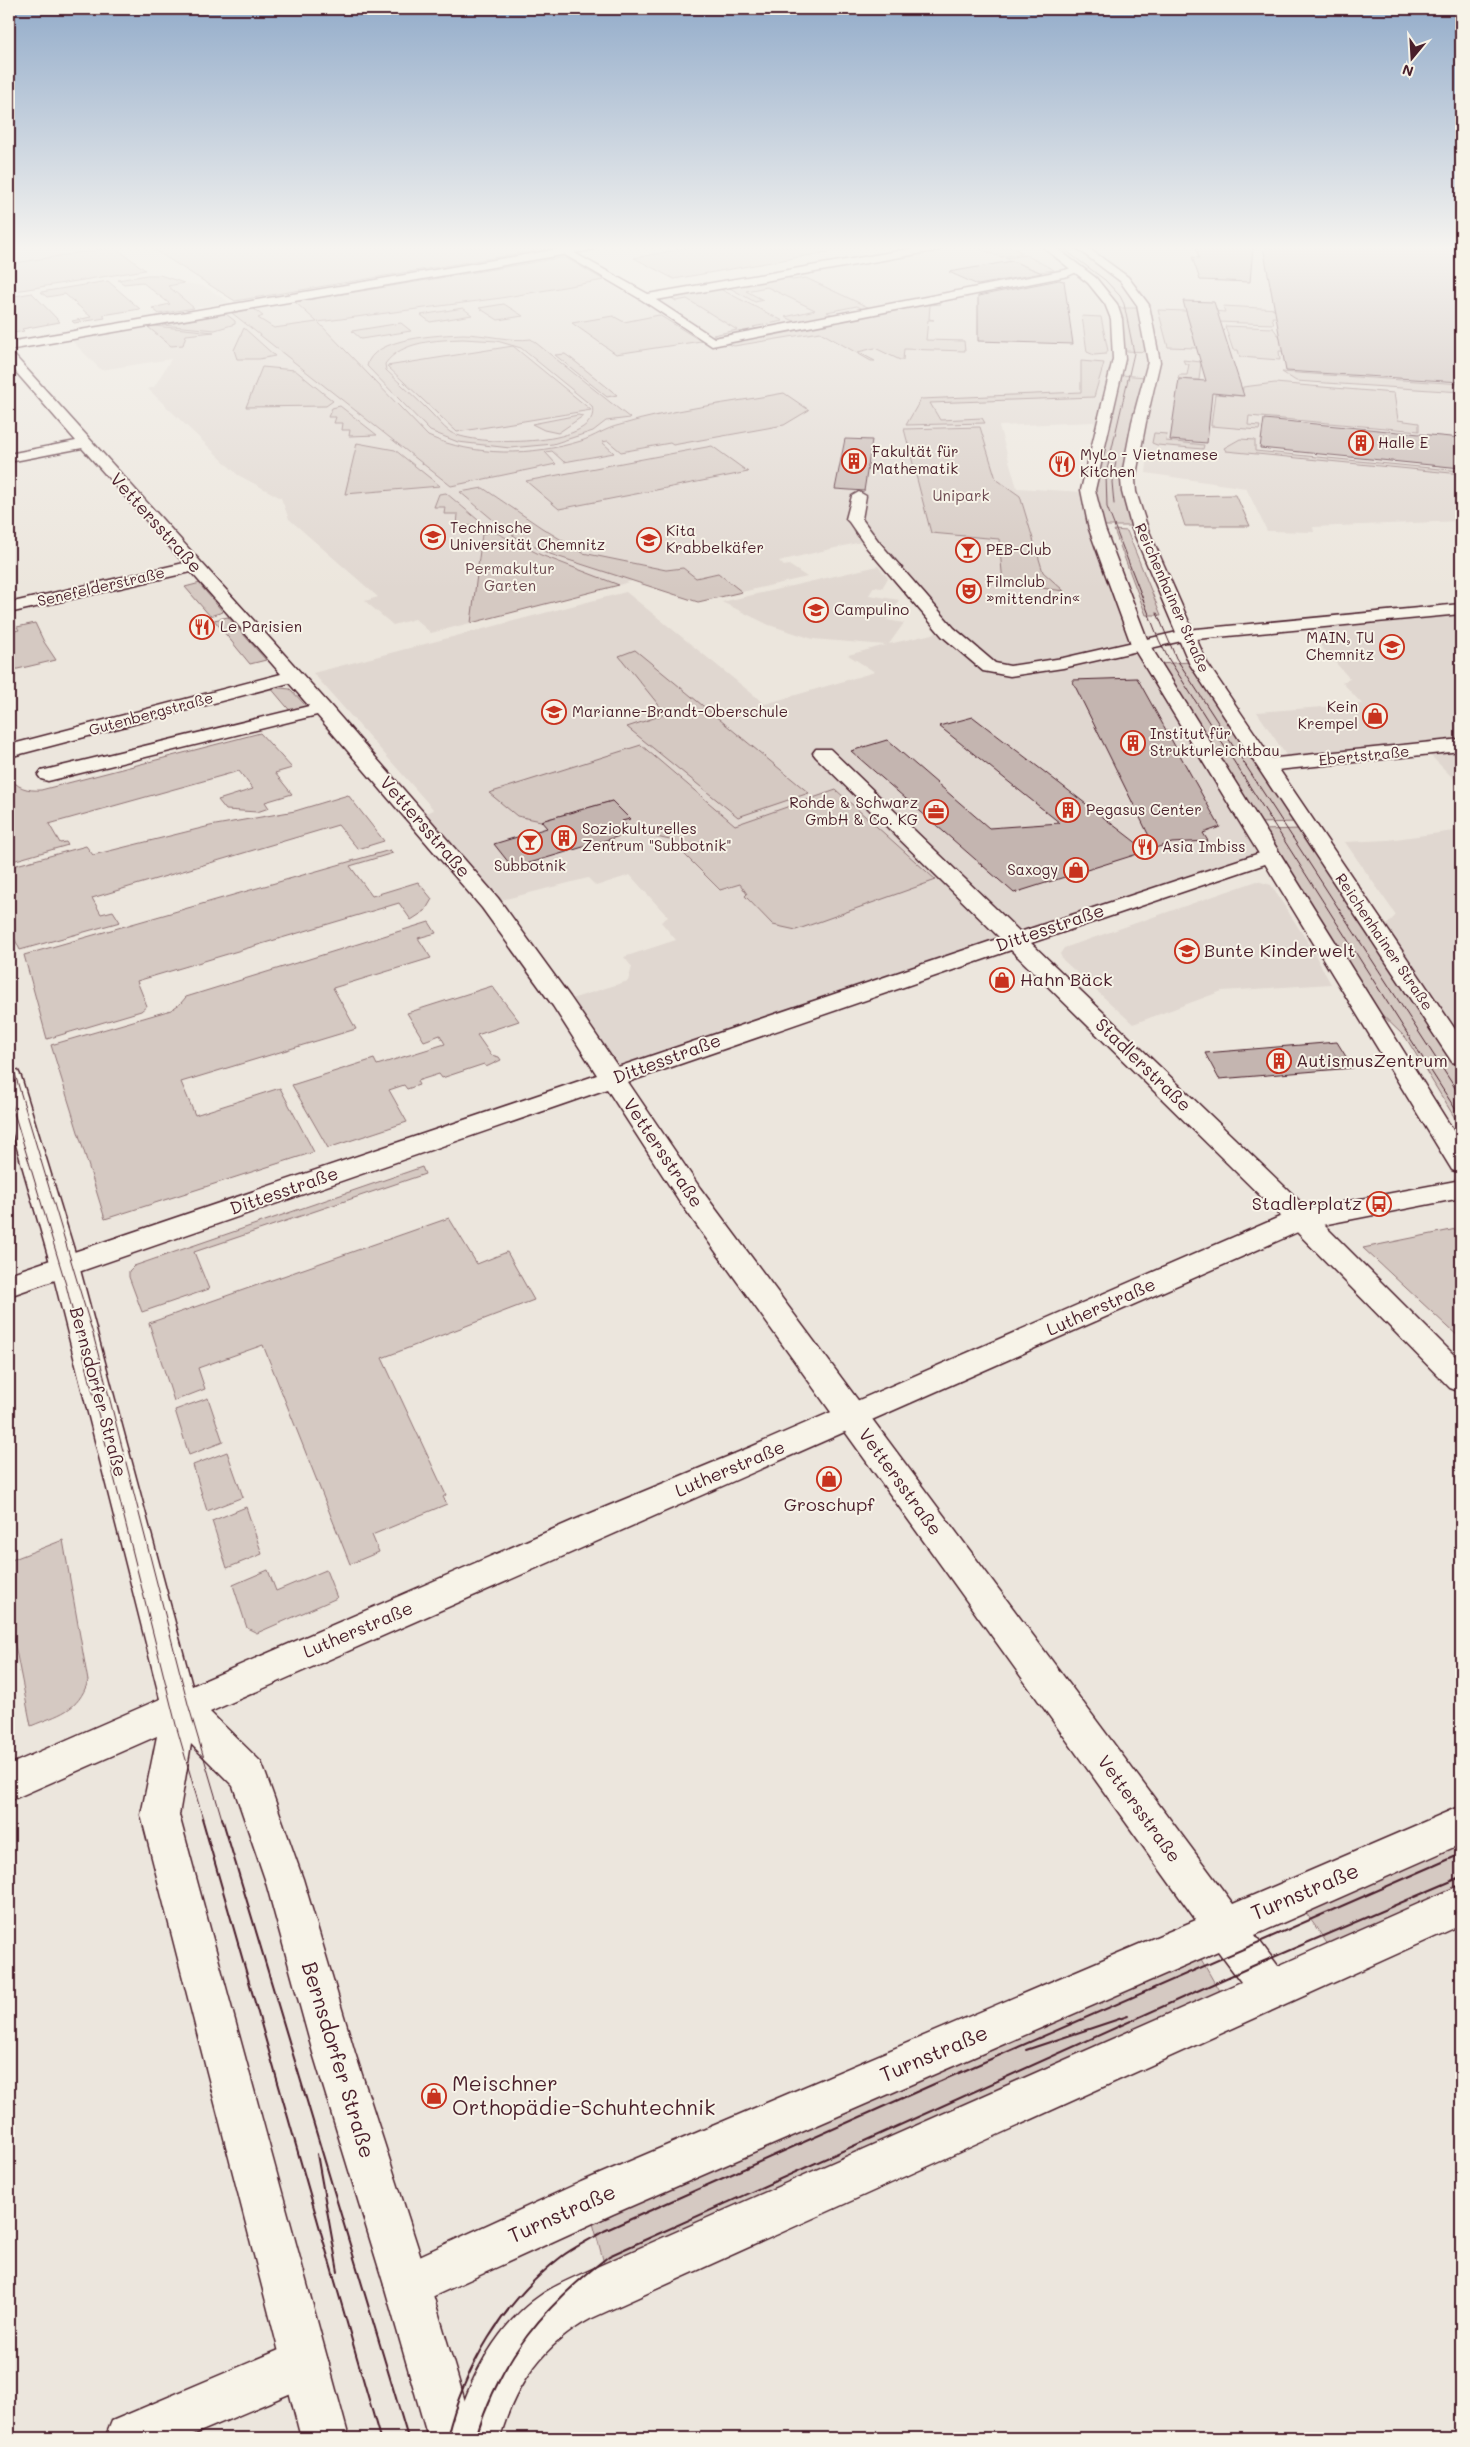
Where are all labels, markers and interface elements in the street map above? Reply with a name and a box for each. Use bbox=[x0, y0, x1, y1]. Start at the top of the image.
north arrow bbox=[1388, 32, 1438, 82]
text: N bbox=[1400, 60, 1416, 82]
building icon: Halle E bbox=[1348, 430, 1374, 456]
place label: Halle E bbox=[1378, 432, 1429, 452]
place label: Fakultät für Mathematik bbox=[872, 441, 959, 478]
place label: MyLo - Vietnamese Kitchen bbox=[1080, 444, 1218, 481]
building icon: Fakultät für Mathematik bbox=[841, 448, 867, 474]
restaurant icon: MyLo - Vietnamese Kitchen bbox=[1049, 451, 1075, 477]
street label: Vettersstraße bbox=[105, 467, 208, 578]
park label: Unipark bbox=[932, 485, 990, 505]
place label: Technische Universität Chemnitz bbox=[450, 517, 605, 554]
place label: Kita Krabbelkäfer bbox=[666, 520, 764, 557]
street label: Reichenhainer Straße bbox=[1131, 520, 1215, 675]
school or university icon: Technische Universität Chemnitz bbox=[420, 524, 446, 550]
school or university icon: Kita Krabbelkäfer bbox=[636, 527, 662, 553]
bar icon: PEB-Club bbox=[955, 537, 981, 563]
place label: PEB-Club bbox=[986, 539, 1052, 559]
park label: Permakultur Garten bbox=[465, 558, 555, 595]
street label: Senefelderstraße bbox=[35, 562, 166, 610]
place label: Filmclub »mittendrin« bbox=[986, 571, 1080, 608]
theatre icon: Filmclub »mittendrin« bbox=[956, 578, 982, 604]
school or university icon: Campulino bbox=[803, 597, 829, 623]
place label: Campulino bbox=[834, 599, 909, 619]
restaurant icon: Le Parisien bbox=[189, 614, 215, 640]
place label: Le Parisien bbox=[220, 616, 302, 636]
place label: MAIN, TU Chemnitz bbox=[1306, 627, 1374, 664]
school or university icon: MAIN, TU Chemnitz bbox=[1379, 634, 1405, 660]
street label: Gutenbergstraße bbox=[86, 687, 215, 739]
place label: Kein Krempel bbox=[1298, 696, 1358, 733]
school or university icon: Marianne-Brandt-Oberschule bbox=[541, 699, 567, 725]
place label: Marianne-Brandt-Oberschule bbox=[572, 701, 788, 721]
shop icon: Kein Krempel bbox=[1362, 703, 1388, 729]
place label: Institut für Strukturleichtbau bbox=[1150, 723, 1280, 760]
building icon: Institut für Strukturleichtbau bbox=[1120, 730, 1146, 756]
street label: Ebertstraße bbox=[1318, 740, 1410, 770]
street label: Vettersstraße bbox=[375, 771, 476, 882]
place label: Rohde & Schwarz GmbH & Co. KG bbox=[789, 792, 918, 829]
building icon: Pegasus Center bbox=[1055, 797, 1081, 823]
office icon: Rohde & Schwarz GmbH & Co. KG bbox=[923, 799, 949, 825]
place label: Pegasus Center bbox=[1086, 799, 1202, 819]
place label: Soziokulturelles Zentrum "Subbotnik" bbox=[582, 818, 732, 855]
building icon: Soziokulturelles Zentrum "Subbotnik" bbox=[551, 825, 577, 851]
bar icon: Subbotnik bbox=[517, 829, 543, 855]
restaurant icon: Asia Imbiss bbox=[1132, 834, 1158, 860]
place label: Asia Imbiss bbox=[1162, 836, 1246, 856]
place label: Subbotnik bbox=[494, 855, 566, 875]
shop icon: Saxogy bbox=[1063, 857, 1089, 883]
place label: Saxogy bbox=[1007, 859, 1058, 879]
street label: Reichenhainer Straße bbox=[1331, 869, 1438, 1014]
street label: Dittesstraße bbox=[992, 897, 1107, 957]
school or university icon: Bunte Kinderwelt bbox=[1174, 938, 1200, 964]
place label: Bunte Kinderwelt bbox=[1204, 938, 1355, 962]
shop icon: Hahn Bäck bbox=[989, 967, 1015, 993]
place label: Hahn Bäck bbox=[1020, 967, 1112, 991]
street label: Stadlerstraße bbox=[1090, 1012, 1197, 1116]
street label: Dittesstraße bbox=[609, 1027, 724, 1089]
building icon: AutismusZentrum bbox=[1266, 1048, 1292, 1074]
place label: AutismusZentrum bbox=[1296, 1048, 1448, 1072]
street label: Vettersstraße bbox=[618, 1093, 709, 1212]
street label: Dittesstraße bbox=[226, 1160, 341, 1220]
place label: Stadlerplatz bbox=[1252, 1191, 1362, 1215]
bus stop icon: Stadlerplatz bbox=[1366, 1191, 1392, 1217]
street label: Lutherstraße bbox=[1042, 1271, 1159, 1341]
street label: Bernsdorfer Straße bbox=[65, 1304, 133, 1479]
street label: Vettersstraße bbox=[854, 1423, 948, 1540]
street label: Lutherstraße bbox=[671, 1434, 788, 1502]
shop icon: Groschupf bbox=[816, 1466, 842, 1492]
place label: Groschupf bbox=[784, 1492, 875, 1516]
street label: Lutherstraße bbox=[299, 1595, 416, 1663]
street label: Vettersstraße bbox=[1093, 1750, 1187, 1867]
street label: Turnstraße bbox=[1246, 1856, 1363, 1925]
street label: Bernsdorfer Straße bbox=[297, 1958, 382, 2161]
street label: Turnstraße bbox=[875, 2018, 992, 2087]
place label: Meischner Orthopädie-Schuhtechnik bbox=[452, 2069, 715, 2120]
shop icon: Meischner Orthopädie-Schuhtechnik bbox=[421, 2083, 447, 2109]
street label: Turnstraße bbox=[503, 2177, 619, 2248]

